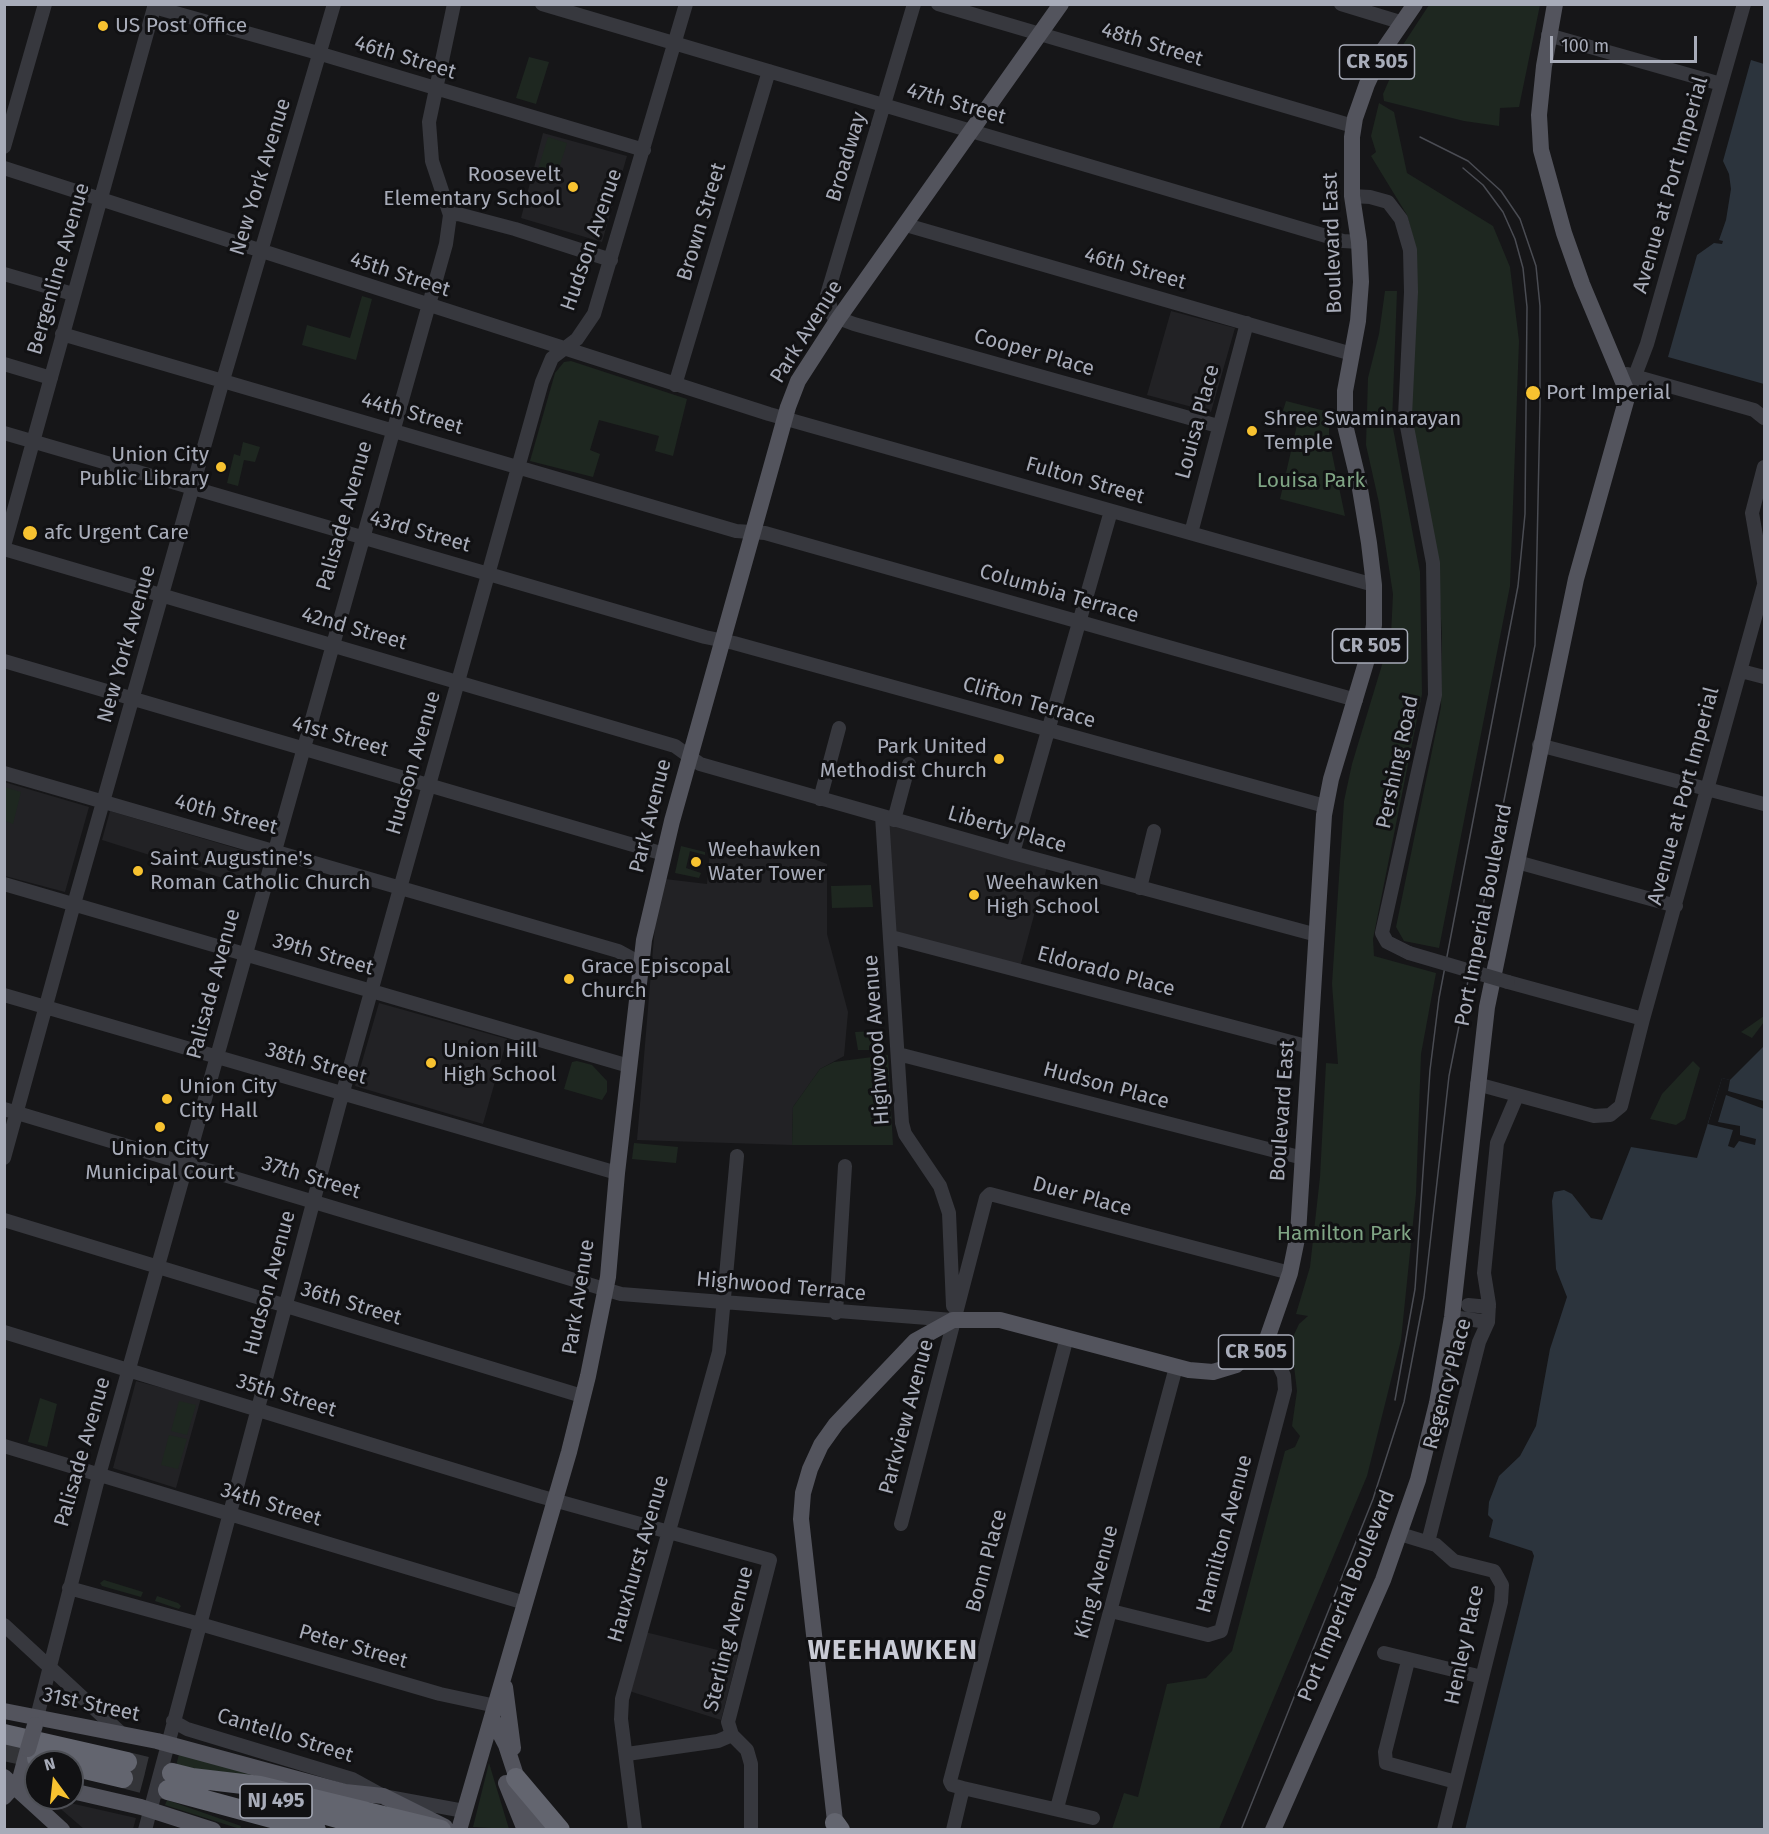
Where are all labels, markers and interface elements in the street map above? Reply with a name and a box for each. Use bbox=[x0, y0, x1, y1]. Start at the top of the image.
place label: US Post Office bbox=[115, 13, 247, 39]
street label: 48th Street bbox=[1098, 18, 1206, 72]
marker: US Post Office bbox=[96, 19, 110, 33]
scale bar bbox=[1553, 24, 1700, 62]
street label: 46th Street bbox=[351, 31, 459, 85]
text: 100 m bbox=[1561, 35, 1609, 57]
road number: CR 505 bbox=[1340, 45, 1414, 79]
street label: Avenue at Port Imperial bbox=[1628, 74, 1714, 296]
street label: 47th Street bbox=[903, 78, 1009, 130]
street label: New York Avenue bbox=[225, 95, 297, 259]
street label: Broadway bbox=[821, 109, 873, 205]
street label: Brown Street bbox=[672, 160, 732, 284]
place label: Roosevelt Elementary School bbox=[383, 162, 561, 212]
street label: Hudson Avenue bbox=[556, 166, 628, 314]
street label: Boulevard East bbox=[1318, 172, 1348, 314]
street label: Bergenline Avenue bbox=[22, 180, 96, 358]
marker: Roosevelt Elementary School bbox=[566, 180, 580, 194]
street label: 46th Street bbox=[1081, 242, 1189, 296]
street label: 45th Street bbox=[347, 247, 453, 303]
street label: Park Avenue bbox=[765, 276, 849, 388]
street label: Cooper Place bbox=[971, 324, 1097, 382]
street label: Louisa Place bbox=[1171, 362, 1225, 482]
place label: Port Imperial bbox=[1546, 380, 1671, 406]
marker: Port Imperial bbox=[1524, 384, 1542, 402]
street label: 44th Street bbox=[358, 387, 466, 441]
place label: Shree Swaminarayan Temple bbox=[1264, 406, 1461, 456]
marker: Shree Swaminarayan Temple bbox=[1245, 424, 1259, 438]
street label: Palisade Avenue bbox=[312, 438, 378, 594]
place label: Union City Public Library bbox=[79, 442, 209, 492]
street label: Fulton Street bbox=[1023, 452, 1147, 510]
marker: Union City Public Library bbox=[214, 460, 228, 474]
park label: Louisa Park bbox=[1257, 468, 1365, 494]
street label: 43rd Street bbox=[367, 506, 473, 558]
place label: afc Urgent Care bbox=[44, 520, 189, 546]
marker: afc Urgent Care bbox=[21, 524, 39, 542]
street label: Columbia Terrace bbox=[976, 559, 1142, 629]
street label: New York Avenue bbox=[92, 562, 162, 726]
street label: 42nd Street bbox=[298, 602, 410, 656]
road number: CR 505 bbox=[1332, 629, 1408, 663]
street label: Clifton Terrace bbox=[960, 672, 1098, 734]
street label: Avenue at Port Imperial bbox=[1643, 684, 1725, 908]
street label: Hudson Avenue bbox=[381, 688, 447, 838]
street label: Pershing Road bbox=[1372, 693, 1424, 831]
street label: 41st Street bbox=[289, 711, 391, 763]
place label: Park United Methodist Church bbox=[820, 734, 987, 784]
marker: Park United Methodist Church bbox=[992, 752, 1006, 766]
street label: Park Avenue bbox=[625, 756, 677, 876]
street label: 40th Street bbox=[172, 789, 280, 841]
street label: Liberty Place bbox=[945, 801, 1069, 859]
street label: Port Imperial Boulevard bbox=[1450, 802, 1518, 1028]
place label: Weehawken Water Tower bbox=[708, 837, 825, 887]
place label: Saint Augustine's Roman Catholic Church bbox=[150, 846, 371, 896]
marker: Weehawken Water Tower bbox=[689, 855, 703, 869]
marker: Saint Augustine's Roman Catholic Church bbox=[131, 864, 145, 878]
place label: Weehawken High School bbox=[986, 870, 1099, 920]
marker: Weehawken High School bbox=[967, 888, 981, 902]
street label: Palisade Avenue bbox=[182, 906, 246, 1062]
street label: 39th Street bbox=[270, 929, 376, 981]
street label: Eldorado Place bbox=[1034, 941, 1178, 1003]
place label: Grace Episcopal Church bbox=[581, 954, 730, 1004]
street label: Highwood Avenue bbox=[858, 954, 896, 1126]
marker: Grace Episcopal Church bbox=[562, 972, 576, 986]
street label: 38th Street bbox=[262, 1037, 370, 1091]
place label: Union Hill High School bbox=[443, 1038, 556, 1088]
street label: Boulevard East bbox=[1266, 1040, 1300, 1182]
marker: Union Hill High School bbox=[424, 1056, 438, 1070]
street label: Hudson Place bbox=[1040, 1057, 1172, 1115]
place label: Union City City Hall bbox=[179, 1074, 277, 1124]
marker: Union City City Hall bbox=[160, 1092, 174, 1106]
marker: Union City Municipal Court bbox=[153, 1120, 167, 1134]
place label: Union City Municipal Court bbox=[85, 1136, 235, 1186]
street label: 37th Street bbox=[258, 1151, 364, 1205]
street label: Duer Place bbox=[1030, 1172, 1134, 1222]
street label: Hudson Avenue bbox=[239, 1208, 301, 1358]
park label: Hamilton Park bbox=[1277, 1221, 1411, 1247]
street label: Park Avenue bbox=[557, 1237, 601, 1357]
street label: Highwood Terrace bbox=[695, 1267, 867, 1307]
street label: 36th Street bbox=[298, 1277, 404, 1331]
street label: Regency Place bbox=[1418, 1316, 1478, 1452]
road number: CR 505 bbox=[1218, 1335, 1294, 1369]
street label: Parkview Avenue bbox=[874, 1337, 940, 1497]
street label: 35th Street bbox=[233, 1369, 339, 1423]
street label: Palisade Avenue bbox=[50, 1374, 116, 1530]
street label: Hamilton Avenue bbox=[1192, 1452, 1258, 1616]
street label: Hauxhurst Avenue bbox=[603, 1472, 675, 1646]
street label: 34th Street bbox=[218, 1478, 324, 1532]
street label: Port Imperial Boulevard bbox=[1293, 1486, 1401, 1706]
street label: Bonn Place bbox=[961, 1507, 1013, 1615]
street label: King Avenue bbox=[1070, 1522, 1124, 1642]
street label: Sterling Avenue bbox=[699, 1564, 759, 1714]
street label: Henley Place bbox=[1440, 1583, 1490, 1707]
street label: Peter Street bbox=[296, 1619, 410, 1675]
district label: WEEHAWKEN bbox=[808, 1635, 978, 1667]
street label: 31st Street bbox=[40, 1682, 142, 1728]
street label: Cantello Street bbox=[214, 1703, 356, 1769]
north arrow bbox=[24, 1750, 84, 1810]
text: N bbox=[42, 1754, 57, 1775]
road number: NJ 495 bbox=[240, 1784, 312, 1818]

